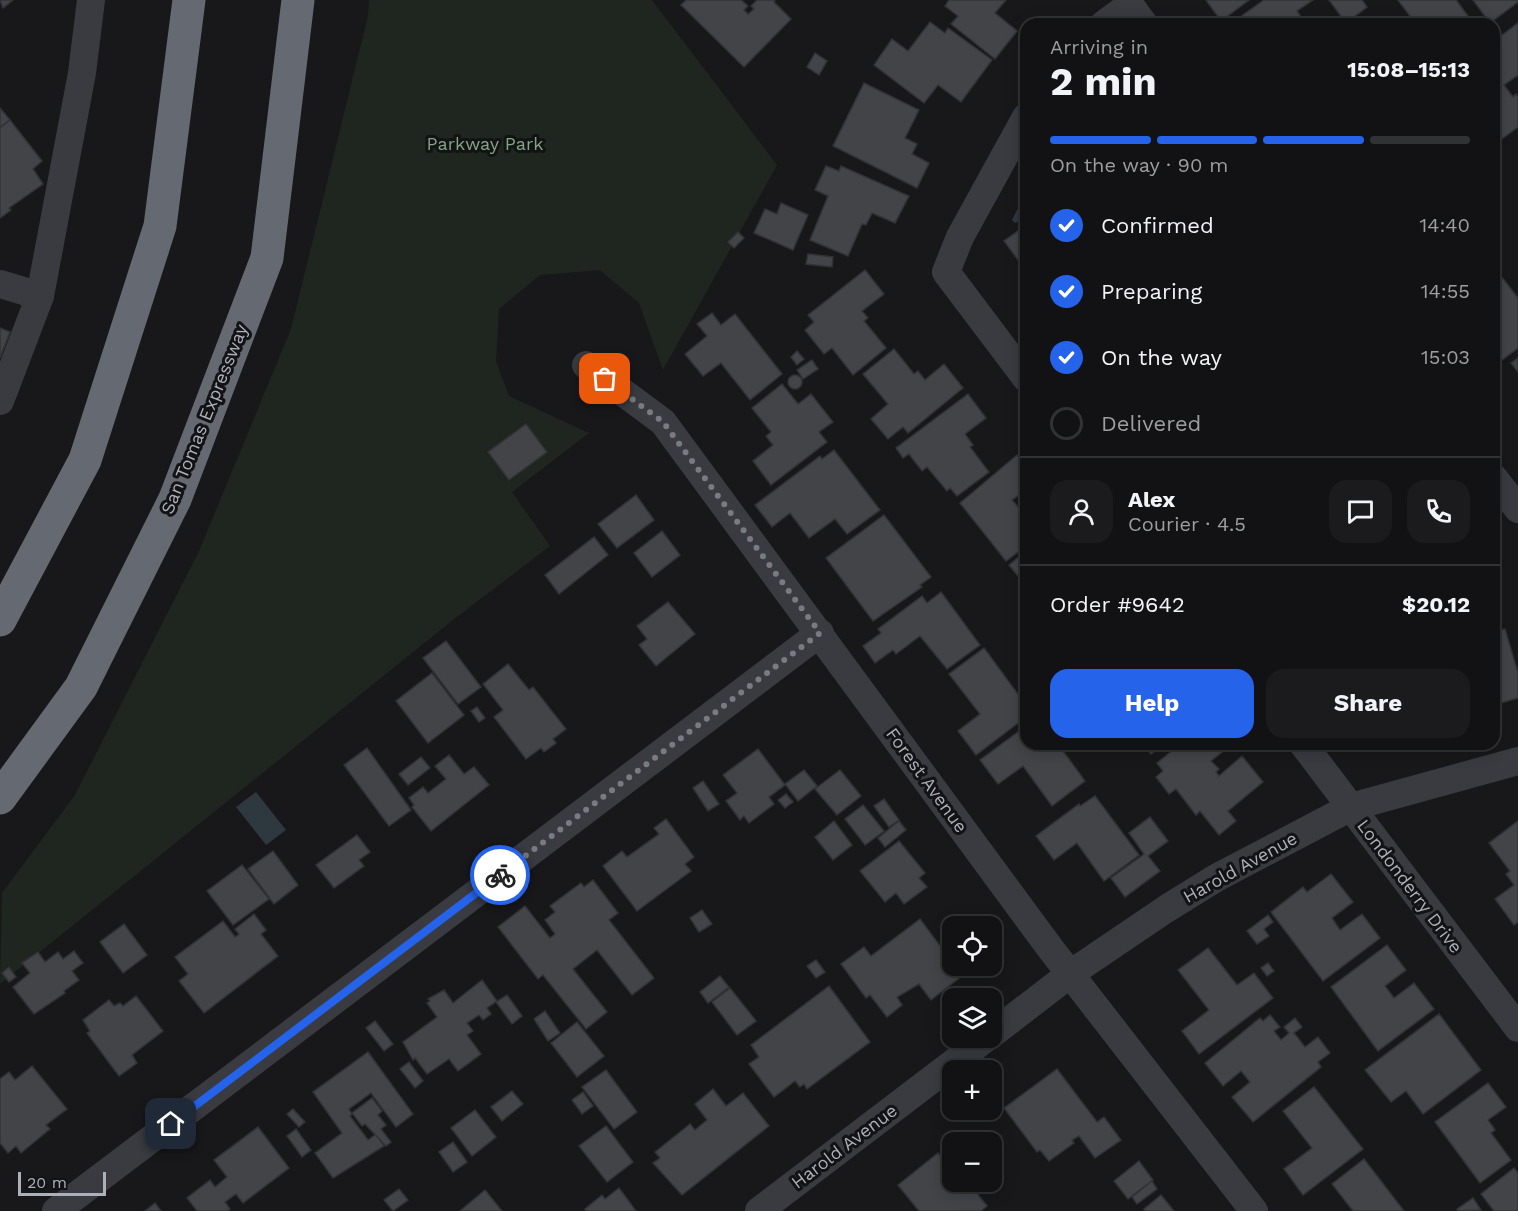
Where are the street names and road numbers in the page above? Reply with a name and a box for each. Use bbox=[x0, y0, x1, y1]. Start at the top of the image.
street label: San Tomas Expressway bbox=[156, 320, 252, 517]
street label: Forest Avenue bbox=[882, 724, 972, 836]
street label: Londonderry Drive bbox=[1353, 815, 1467, 957]
street label: Harold Avenue bbox=[1179, 827, 1301, 907]
street label: Harold Avenue bbox=[787, 1099, 901, 1193]

